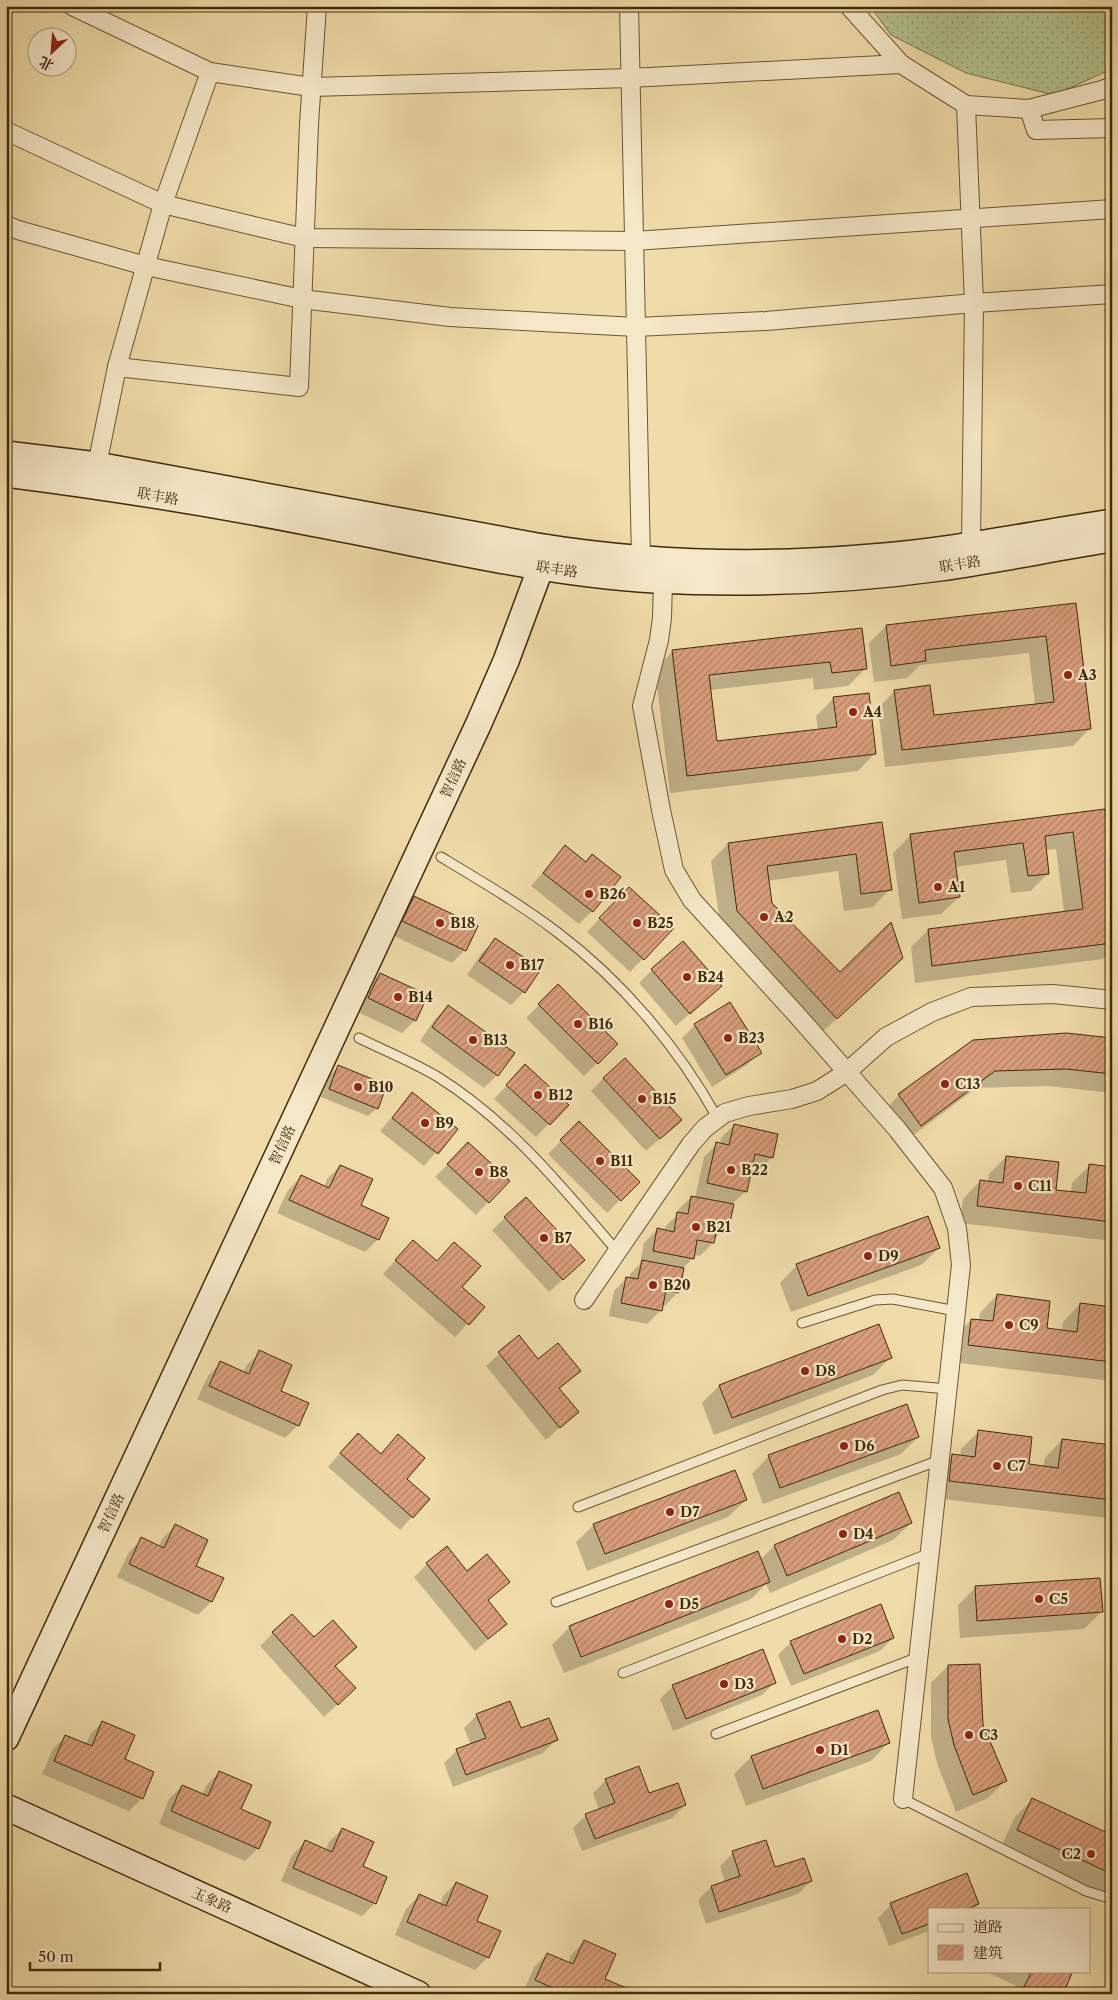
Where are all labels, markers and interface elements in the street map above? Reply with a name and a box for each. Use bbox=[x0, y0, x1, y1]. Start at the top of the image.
north arrow bbox=[28, 28, 78, 78]
text: 北 bbox=[36, 53, 57, 75]
street label: 联丰路 bbox=[136, 483, 180, 509]
street label: 联丰路 bbox=[938, 552, 982, 576]
street label: 联丰路 bbox=[535, 557, 579, 581]
place label: A3 bbox=[1077, 666, 1097, 684]
marker: A3 bbox=[1062, 669, 1074, 681]
place label: A4 bbox=[862, 703, 882, 721]
marker: A4 bbox=[847, 706, 859, 718]
street label: 智信路 bbox=[436, 755, 470, 801]
place label: A1 bbox=[947, 878, 966, 896]
marker: A1 bbox=[932, 881, 944, 893]
place label: B26 bbox=[599, 885, 626, 903]
marker: B26 bbox=[583, 888, 595, 900]
place label: A2 bbox=[773, 908, 793, 926]
marker: A2 bbox=[758, 911, 770, 923]
place label: B18 bbox=[450, 914, 475, 932]
place label: B25 bbox=[647, 914, 674, 932]
marker: B18 bbox=[434, 917, 446, 929]
marker: B25 bbox=[631, 917, 643, 929]
place label: B17 bbox=[520, 956, 545, 974]
marker: B17 bbox=[504, 959, 516, 971]
place label: B24 bbox=[697, 968, 724, 986]
marker: B24 bbox=[681, 971, 693, 983]
place label: B14 bbox=[408, 988, 433, 1006]
marker: B14 bbox=[392, 991, 404, 1003]
place label: B16 bbox=[588, 1015, 613, 1033]
marker: B16 bbox=[572, 1018, 584, 1030]
place label: B23 bbox=[738, 1029, 765, 1047]
place label: B13 bbox=[483, 1031, 508, 1049]
marker: B23 bbox=[722, 1032, 734, 1044]
marker: B13 bbox=[467, 1034, 479, 1046]
place label: C13 bbox=[955, 1075, 981, 1093]
place label: B10 bbox=[368, 1078, 394, 1096]
marker: C13 bbox=[939, 1078, 951, 1090]
marker: B10 bbox=[352, 1081, 364, 1093]
place label: B12 bbox=[548, 1086, 573, 1104]
marker: B12 bbox=[532, 1089, 544, 1101]
place label: B15 bbox=[652, 1090, 677, 1108]
marker: B15 bbox=[636, 1093, 648, 1105]
place label: B9 bbox=[435, 1114, 454, 1132]
marker: B9 bbox=[419, 1117, 431, 1129]
street label: 智信路 bbox=[265, 1122, 299, 1168]
place label: B11 bbox=[610, 1152, 634, 1170]
marker: B11 bbox=[594, 1155, 606, 1167]
place label: B22 bbox=[741, 1161, 768, 1179]
place label: B8 bbox=[489, 1163, 508, 1181]
marker: B22 bbox=[725, 1164, 737, 1176]
marker: B8 bbox=[473, 1166, 485, 1178]
place label: C11 bbox=[1028, 1177, 1053, 1195]
marker: C11 bbox=[1012, 1180, 1024, 1192]
place label: B21 bbox=[706, 1218, 732, 1236]
marker: B21 bbox=[690, 1221, 702, 1233]
place label: B7 bbox=[554, 1229, 572, 1247]
marker: B7 bbox=[538, 1232, 550, 1244]
place label: D9 bbox=[878, 1247, 899, 1265]
marker: D9 bbox=[862, 1250, 874, 1262]
place label: B20 bbox=[663, 1276, 691, 1294]
marker: B20 bbox=[647, 1279, 659, 1291]
place label: C9 bbox=[1019, 1316, 1039, 1334]
marker: C9 bbox=[1003, 1319, 1015, 1331]
place label: D8 bbox=[815, 1362, 836, 1380]
marker: D8 bbox=[799, 1365, 811, 1377]
place label: D6 bbox=[854, 1437, 875, 1455]
marker: D6 bbox=[838, 1440, 850, 1452]
place label: C7 bbox=[1007, 1457, 1026, 1475]
marker: C7 bbox=[991, 1460, 1003, 1472]
street label: 智信路 bbox=[94, 1490, 128, 1536]
place label: D7 bbox=[680, 1503, 700, 1521]
marker: D7 bbox=[664, 1506, 676, 1518]
place label: D4 bbox=[853, 1525, 873, 1543]
marker: D4 bbox=[837, 1528, 849, 1540]
place label: C5 bbox=[1049, 1590, 1068, 1608]
marker: C5 bbox=[1033, 1593, 1045, 1605]
place label: D5 bbox=[679, 1595, 699, 1613]
marker: D5 bbox=[663, 1598, 675, 1610]
place label: D2 bbox=[852, 1630, 872, 1648]
marker: D2 bbox=[836, 1633, 848, 1645]
place label: D3 bbox=[734, 1675, 754, 1693]
marker: D3 bbox=[718, 1678, 730, 1690]
place label: C3 bbox=[979, 1726, 998, 1744]
marker: C3 bbox=[963, 1729, 975, 1741]
place label: D1 bbox=[830, 1741, 849, 1759]
marker: D1 bbox=[814, 1744, 826, 1756]
place label: C2 bbox=[1061, 1845, 1081, 1863]
marker: C2 bbox=[1085, 1848, 1097, 1860]
street label: 玉象路 bbox=[189, 1883, 235, 1917]
legend bbox=[928, 1908, 1090, 1972]
text: 道路 bbox=[973, 1917, 1003, 1936]
scale bar bbox=[30, 1940, 160, 1972]
text: 建筑 bbox=[973, 1943, 1003, 1962]
text: 50 m bbox=[38, 1947, 74, 1966]

